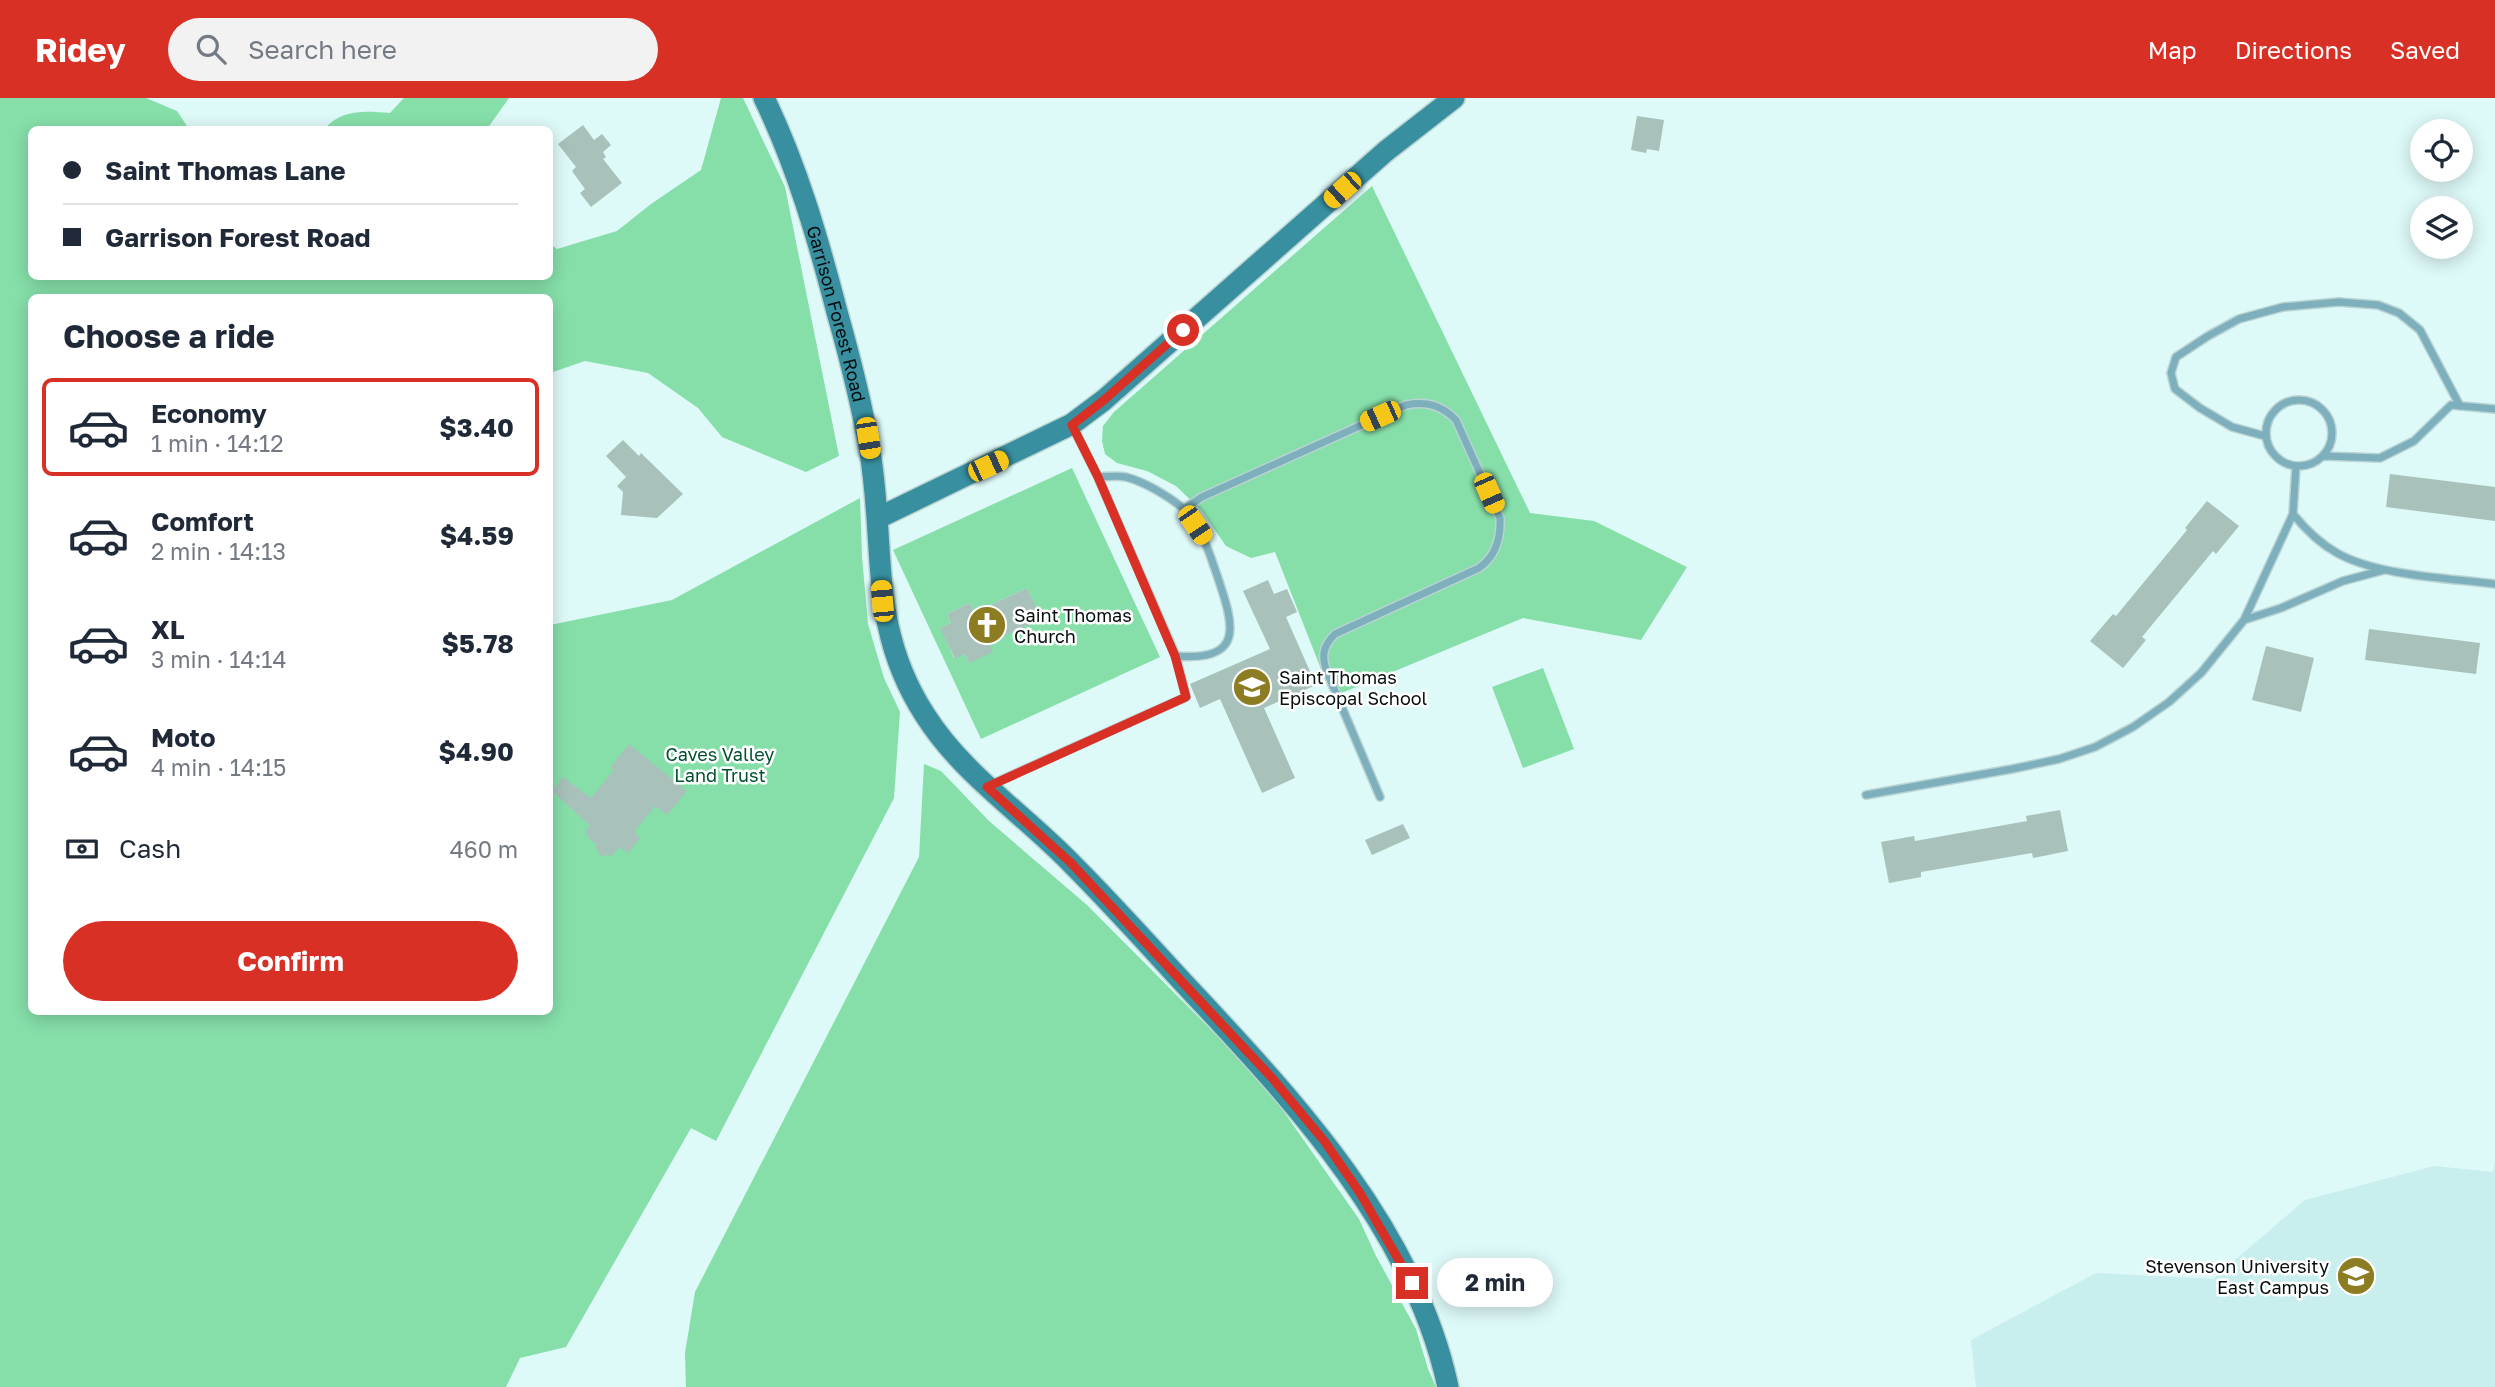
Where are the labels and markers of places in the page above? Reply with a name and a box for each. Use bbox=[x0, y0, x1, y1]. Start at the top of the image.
church icon: Saint Thomas Church bbox=[966, 604, 1008, 646]
place label: Saint Thomas Church bbox=[1014, 604, 1132, 647]
school or university icon: Saint Thomas Episcopal School bbox=[1231, 666, 1273, 708]
place label: Saint Thomas Episcopal School bbox=[1279, 666, 1428, 709]
place label: Stevenson University East Campus bbox=[2145, 1255, 2329, 1298]
school or university icon: Stevenson University East Campus bbox=[2335, 1255, 2377, 1297]

